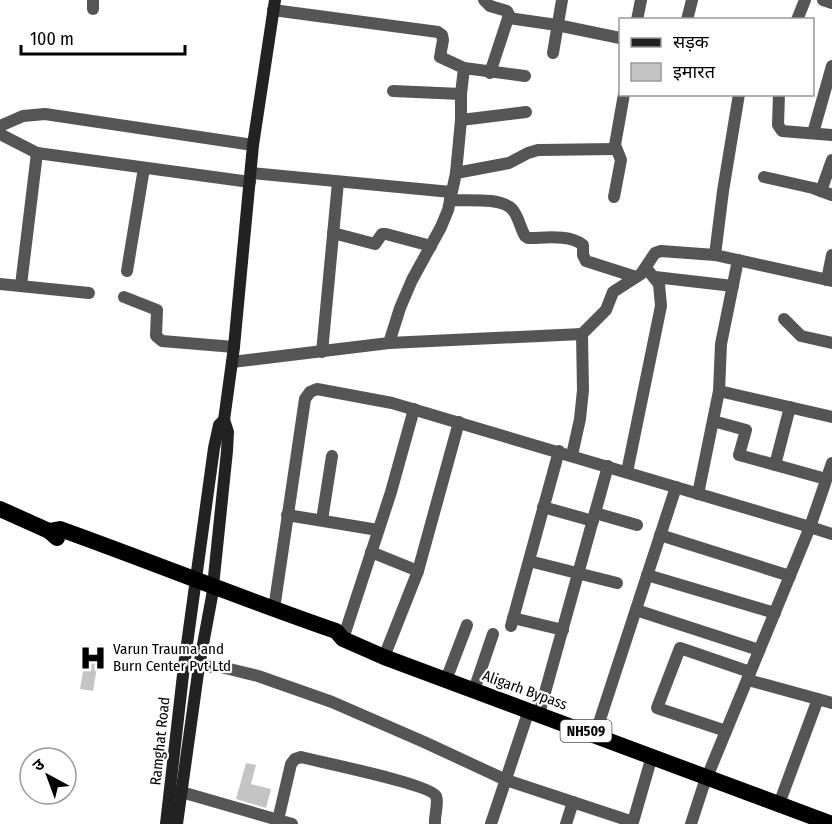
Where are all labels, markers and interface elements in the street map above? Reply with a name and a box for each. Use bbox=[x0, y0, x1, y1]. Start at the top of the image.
scale bar bbox=[21, 18, 184, 56]
legend bbox=[619, 18, 814, 96]
text: 100 m bbox=[30, 28, 74, 50]
text: सड़क bbox=[673, 31, 710, 53]
text: इमारत bbox=[673, 61, 716, 83]
place label: Varun Trauma and Burn Center Pvt Ltd bbox=[113, 640, 231, 675]
hospital icon: Varun Trauma and Burn Center Pvt Ltd bbox=[78, 643, 108, 673]
street label: Aligarh Bypass bbox=[480, 666, 570, 714]
street label: Ramghat Road bbox=[146, 696, 174, 786]
road number: NH509 bbox=[560, 720, 612, 742]
north arrow bbox=[18, 746, 78, 806]
text: उ bbox=[29, 754, 49, 775]

